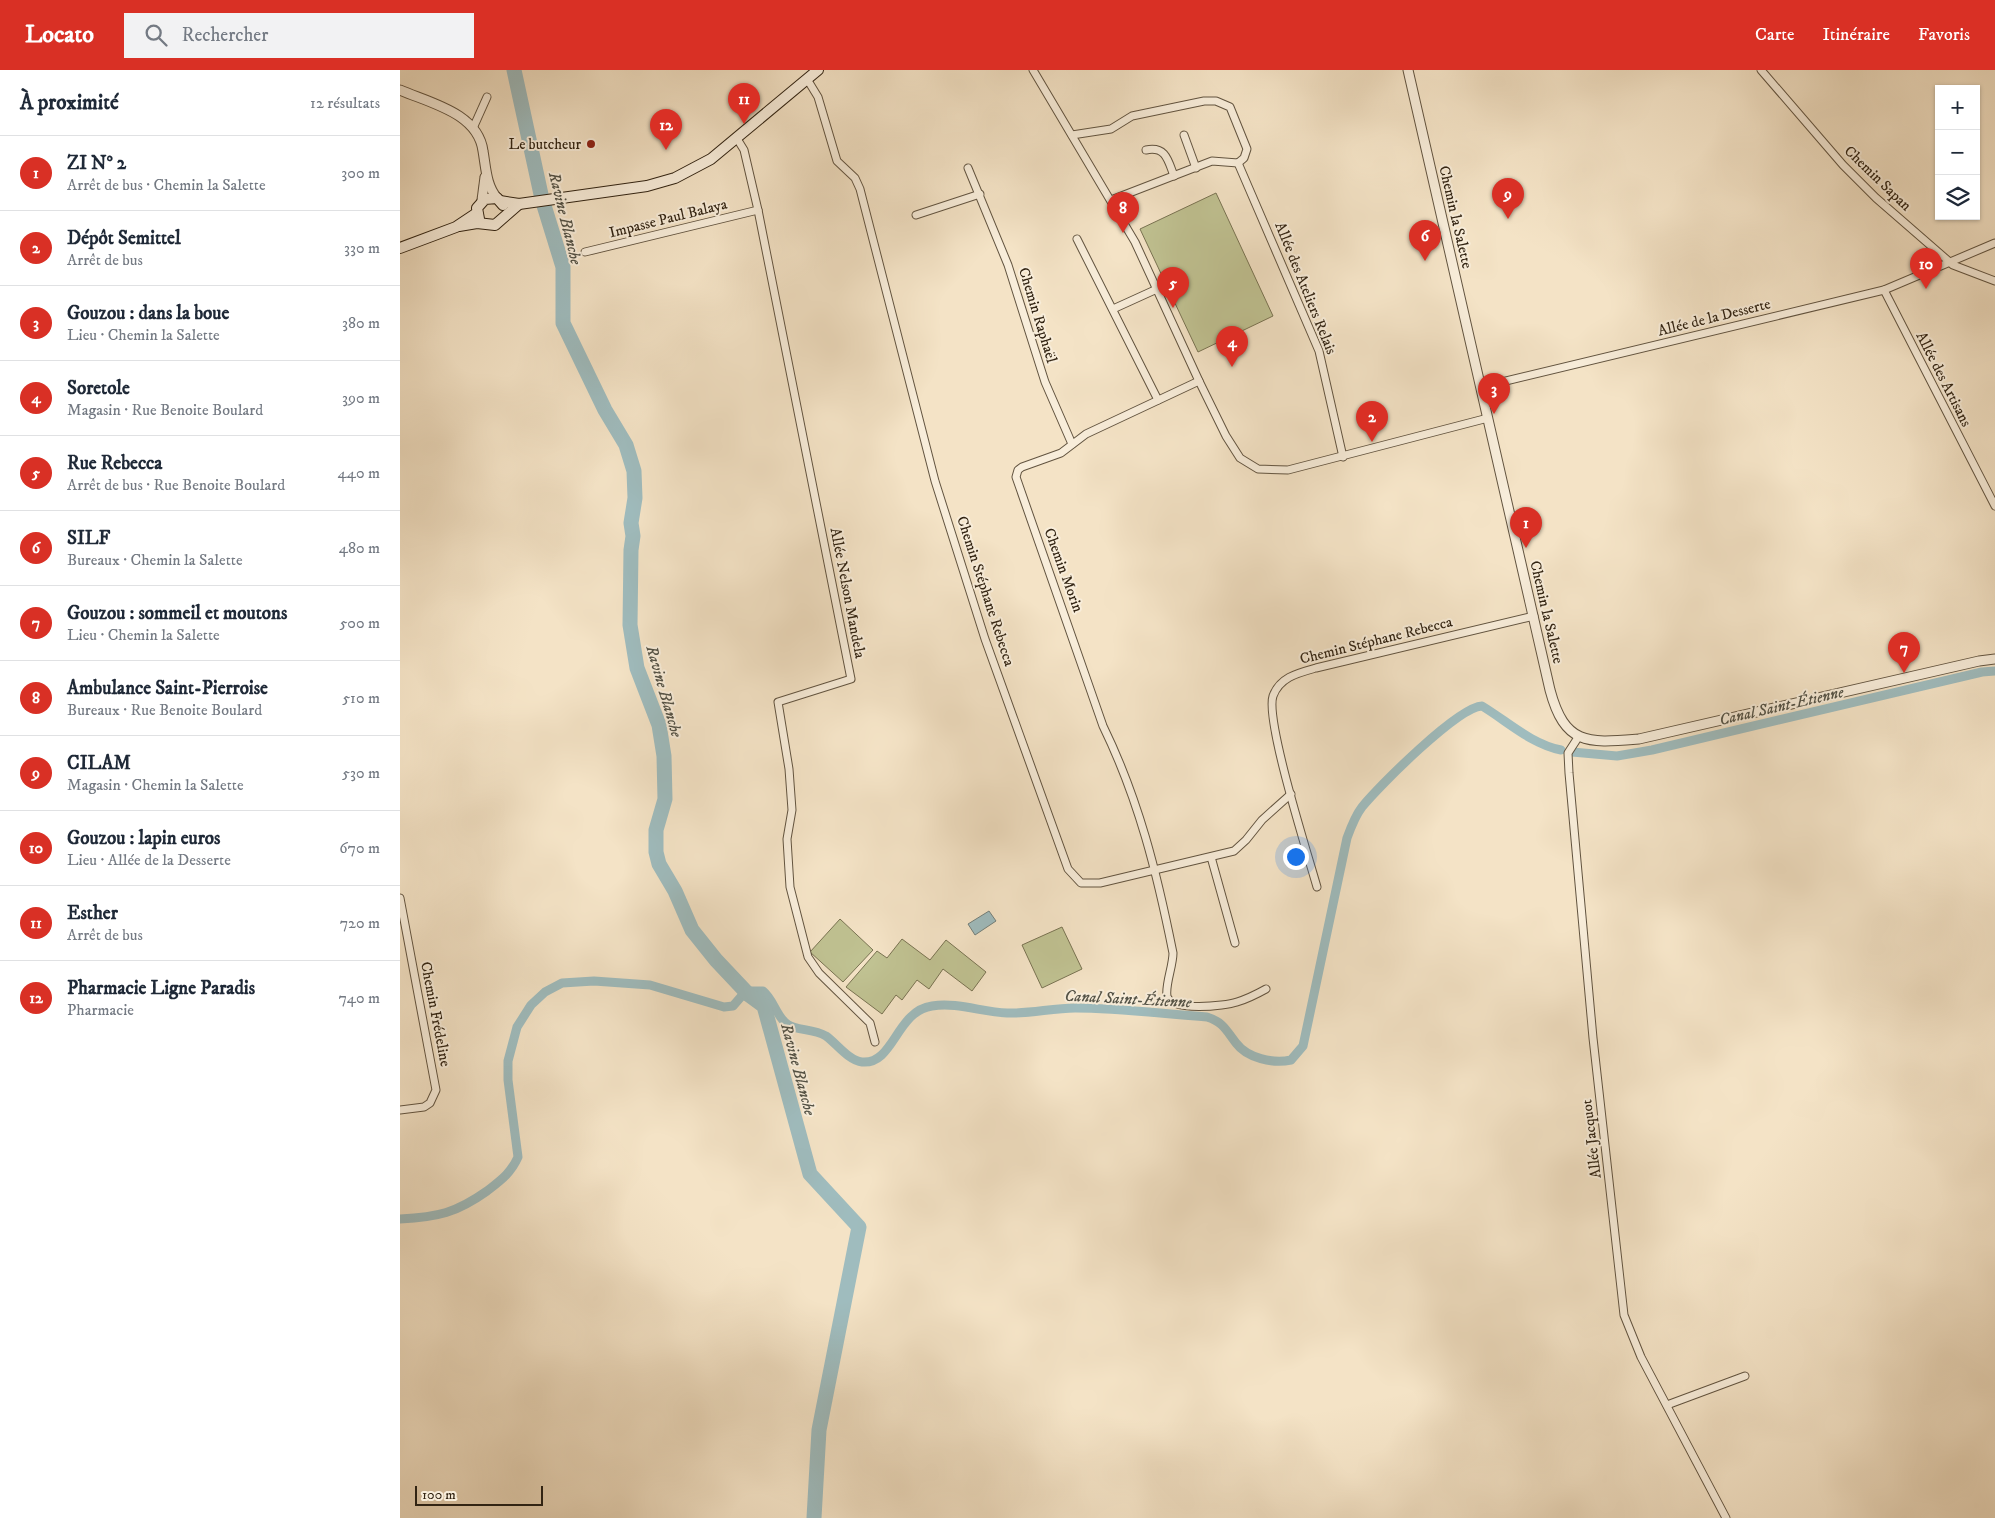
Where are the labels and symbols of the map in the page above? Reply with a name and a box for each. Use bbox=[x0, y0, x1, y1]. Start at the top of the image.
pin: 11 bbox=[728, 83, 760, 124]
pin: 12 bbox=[650, 109, 682, 150]
place label: Le butcheur bbox=[508, 135, 581, 154]
marker: Le butcheur bbox=[585, 138, 597, 150]
street label: Chemin Sapan bbox=[1840, 142, 1915, 215]
street label: Chemin la Salette bbox=[1434, 164, 1477, 270]
water label: Ravine Blanche bbox=[544, 169, 586, 267]
pin: 9 bbox=[1492, 178, 1524, 219]
pin: 8 bbox=[1107, 192, 1139, 233]
street label: Impasse Paul Balaya bbox=[607, 194, 730, 242]
street label: Allée des Ateliers Relais bbox=[1270, 219, 1341, 357]
pin: 6 bbox=[1409, 220, 1441, 261]
pin: 10 bbox=[1910, 248, 1942, 289]
street label: Chemin Raphaël bbox=[1014, 265, 1061, 366]
pin: 5 bbox=[1157, 267, 1189, 308]
street label: Allée de la Desserte bbox=[1656, 294, 1772, 341]
pin: 4 bbox=[1216, 326, 1248, 367]
street label: Allée des Artisans bbox=[1911, 329, 1976, 430]
pin: 3 bbox=[1478, 373, 1510, 414]
pin: 2 bbox=[1356, 401, 1388, 442]
pin: 1 bbox=[1510, 507, 1542, 548]
street label: Chemin Stéphane Rebecca bbox=[952, 514, 1019, 669]
street label: Chemin Morin bbox=[1040, 525, 1088, 615]
street label: Allée Nelson Mandela bbox=[826, 526, 870, 661]
street label: Chemin la Salette bbox=[1525, 559, 1568, 665]
street label: Chemin Stéphane Rebecca bbox=[1298, 612, 1455, 669]
pin: 7 bbox=[1888, 632, 1920, 673]
water label: Ravine Blanche bbox=[641, 642, 687, 740]
water label: Canal Saint-Étienne bbox=[1717, 682, 1846, 730]
your location bbox=[1283, 844, 1309, 870]
street label: Chemin Frédeline bbox=[416, 960, 455, 1068]
water label: Canal Saint-Étienne bbox=[1064, 986, 1193, 1012]
water label: Ravine Blanche bbox=[776, 1020, 820, 1118]
street label: Allée Jacquot bbox=[1577, 1098, 1606, 1180]
scale bar bbox=[415, 1483, 542, 1506]

